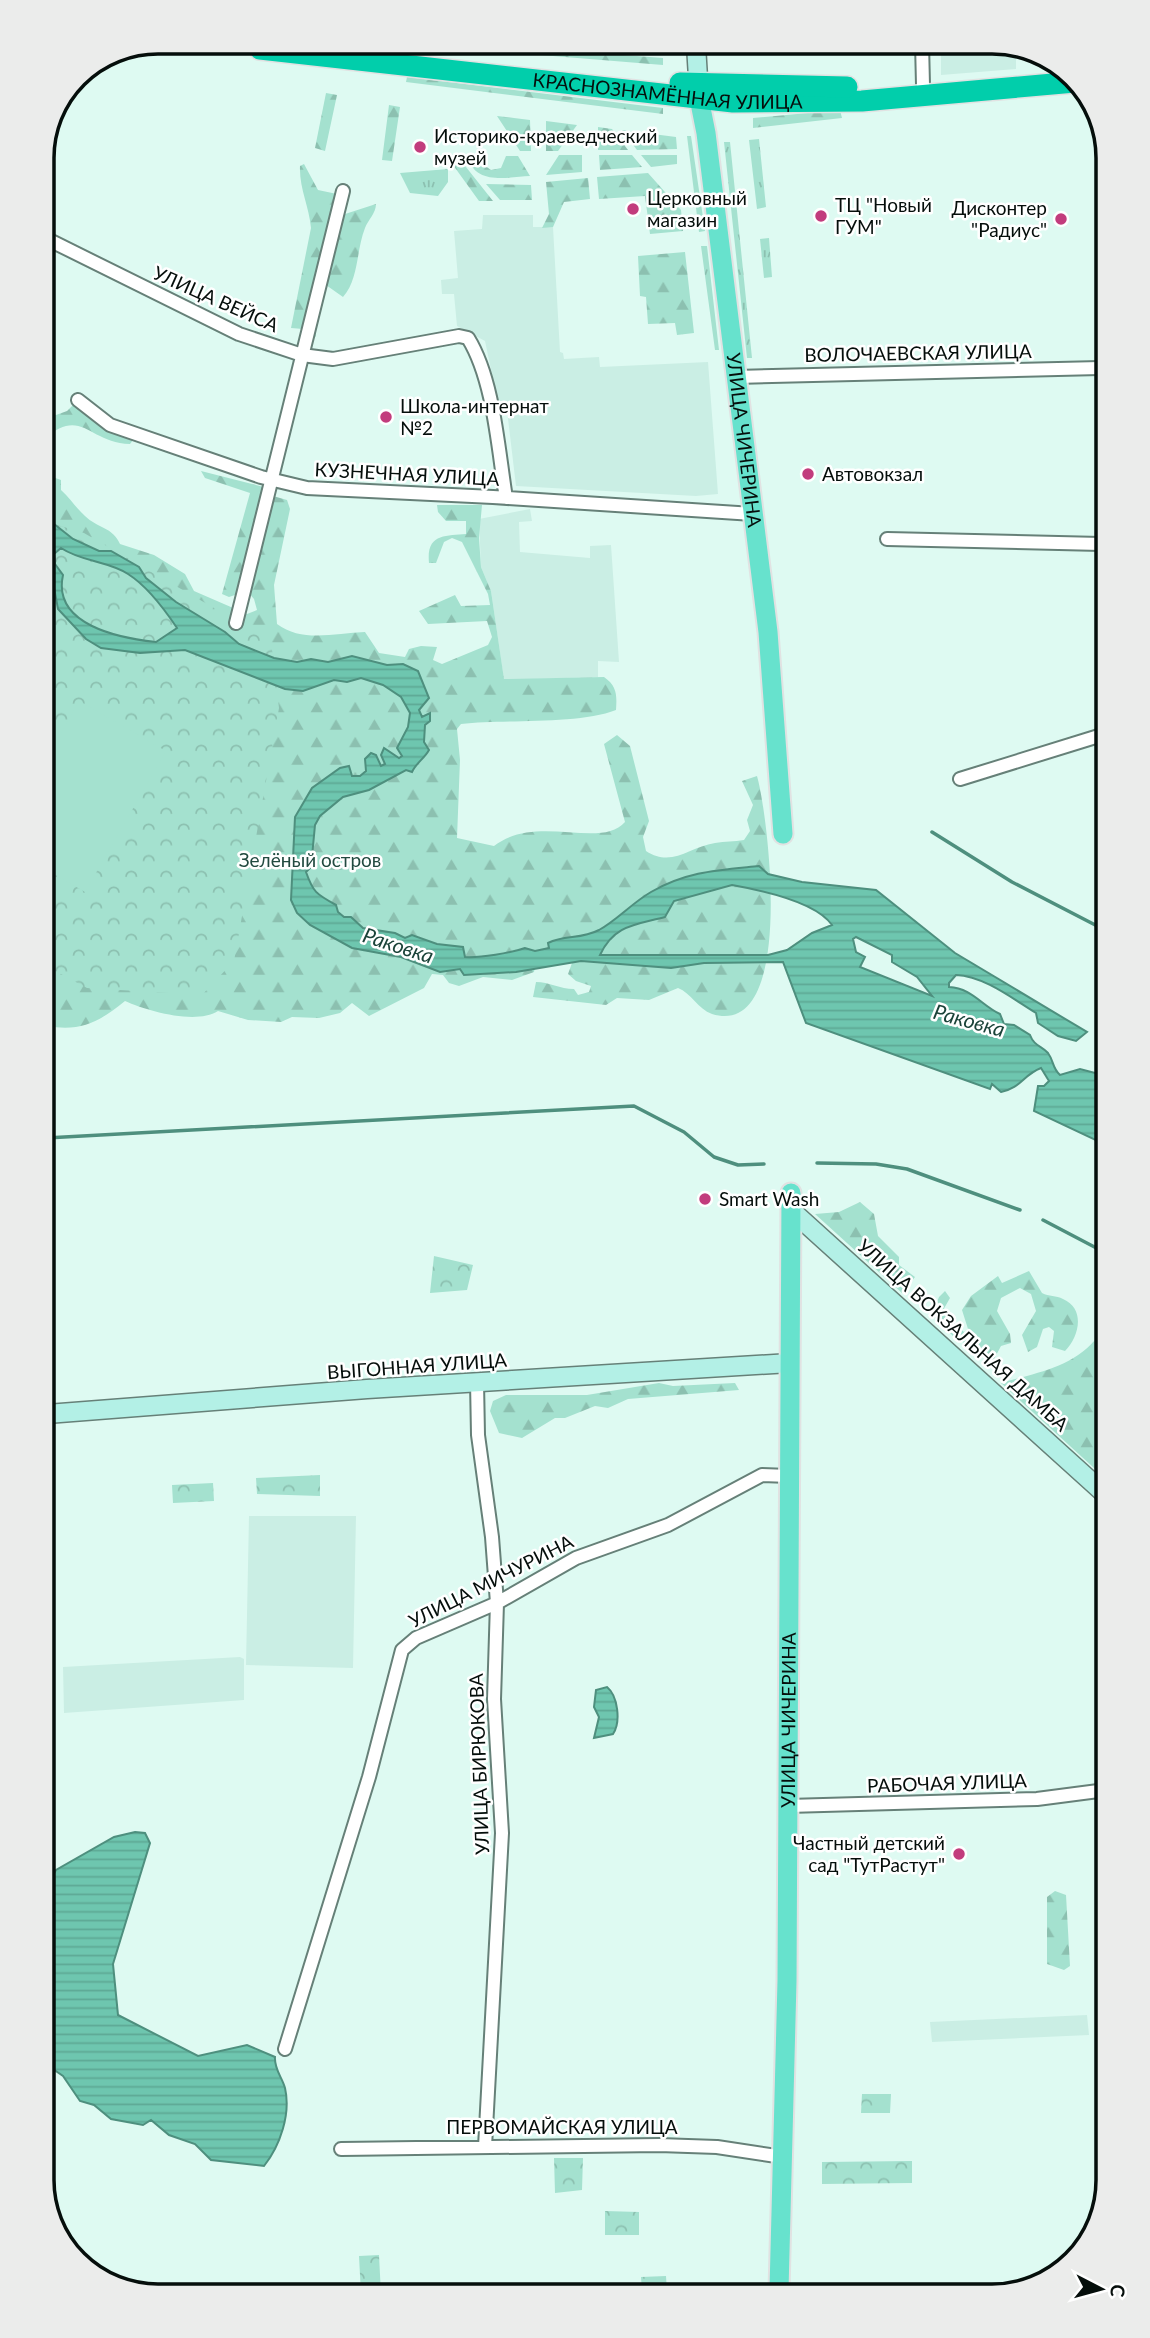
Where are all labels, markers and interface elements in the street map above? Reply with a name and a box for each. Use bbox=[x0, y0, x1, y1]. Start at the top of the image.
street label: КРАСНОЗНАМЁННАЯ УЛИЦА bbox=[532, 68, 803, 113]
place label: Историко-краеведческий музей bbox=[434, 124, 657, 169]
marker: Историко-краеведческий музей bbox=[412, 139, 428, 155]
place label: Церковный магазин bbox=[647, 186, 747, 231]
place label: ТЦ "Новый ГУМ" bbox=[835, 193, 932, 238]
place label: Дисконтер "Радиус" bbox=[951, 196, 1047, 241]
marker: Церковный магазин bbox=[625, 201, 641, 217]
marker: ТЦ "Новый ГУМ" bbox=[813, 208, 829, 224]
marker: Дисконтер "Радиус" bbox=[1053, 211, 1069, 227]
street label: УЛИЦА ВЕЙСА bbox=[150, 261, 283, 337]
street label: ВОЛОЧАЕВСКАЯ УЛИЦА bbox=[804, 339, 1032, 366]
street label: УЛИЦА ЧИЧЕРИНА bbox=[722, 351, 767, 529]
place label: Школа-интернат №2 bbox=[400, 394, 549, 439]
marker: Школа-интернат №2 bbox=[378, 409, 394, 425]
street label: КУЗНЕЧНАЯ УЛИЦА bbox=[314, 457, 500, 490]
place label: Автовокзал bbox=[822, 462, 923, 485]
marker: Автовокзал bbox=[800, 466, 816, 482]
park label: Зелёный остров bbox=[239, 848, 381, 871]
water label: Раковка bbox=[360, 921, 437, 968]
water label: Раковка bbox=[931, 998, 1008, 1041]
place label: Smart Wash bbox=[719, 1187, 819, 1210]
marker: Smart Wash bbox=[697, 1191, 713, 1207]
street label: УЛИЦА ВОКЗАЛЬНАЯ ДАМБА bbox=[853, 1234, 1074, 1436]
street label: ВЫГОННАЯ УЛИЦА bbox=[326, 1348, 508, 1383]
street label: УЛИЦА МИЧУРИНА bbox=[405, 1529, 577, 1632]
street label: УЛИЦА ЧИЧЕРИНА bbox=[776, 1632, 800, 1808]
street label: УЛИЦА БИРЮКОВА bbox=[464, 1673, 493, 1855]
street label: РАБОЧАЯ УЛИЦА bbox=[867, 1768, 1027, 1797]
place label: Частный детский сад "ТутРастут" bbox=[793, 1831, 945, 1876]
marker: Частный детский сад "ТутРастут" bbox=[951, 1846, 967, 1862]
street label: ПЕРВОМАЙСКАЯ УЛИЦА bbox=[446, 2115, 678, 2138]
north arrow bbox=[1066, 2254, 1136, 2324]
text: С bbox=[1106, 2283, 1130, 2299]

